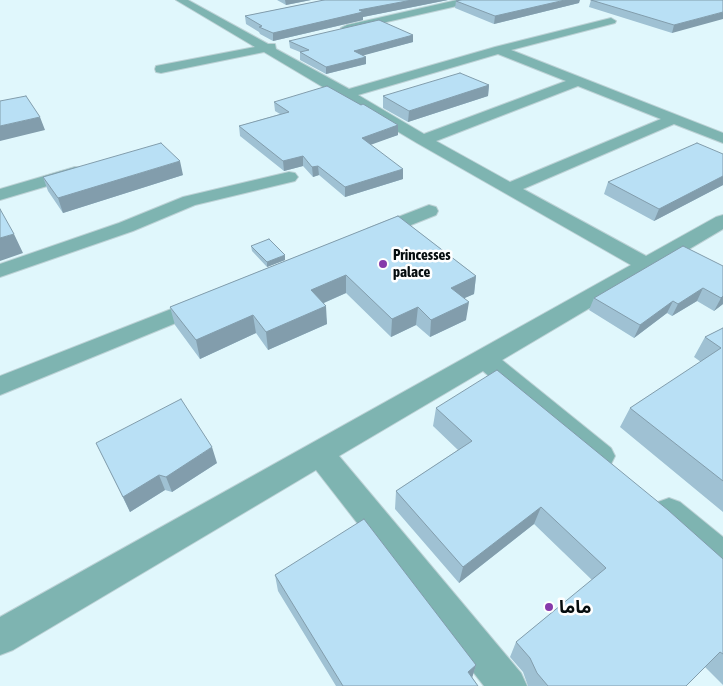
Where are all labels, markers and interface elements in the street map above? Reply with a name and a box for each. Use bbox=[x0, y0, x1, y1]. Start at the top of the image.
place label: Princesses palace bbox=[393, 246, 451, 281]
marker: Princesses palace bbox=[377, 258, 389, 270]
place label: ماما bbox=[559, 596, 591, 618]
marker: ماما bbox=[543, 601, 555, 613]

